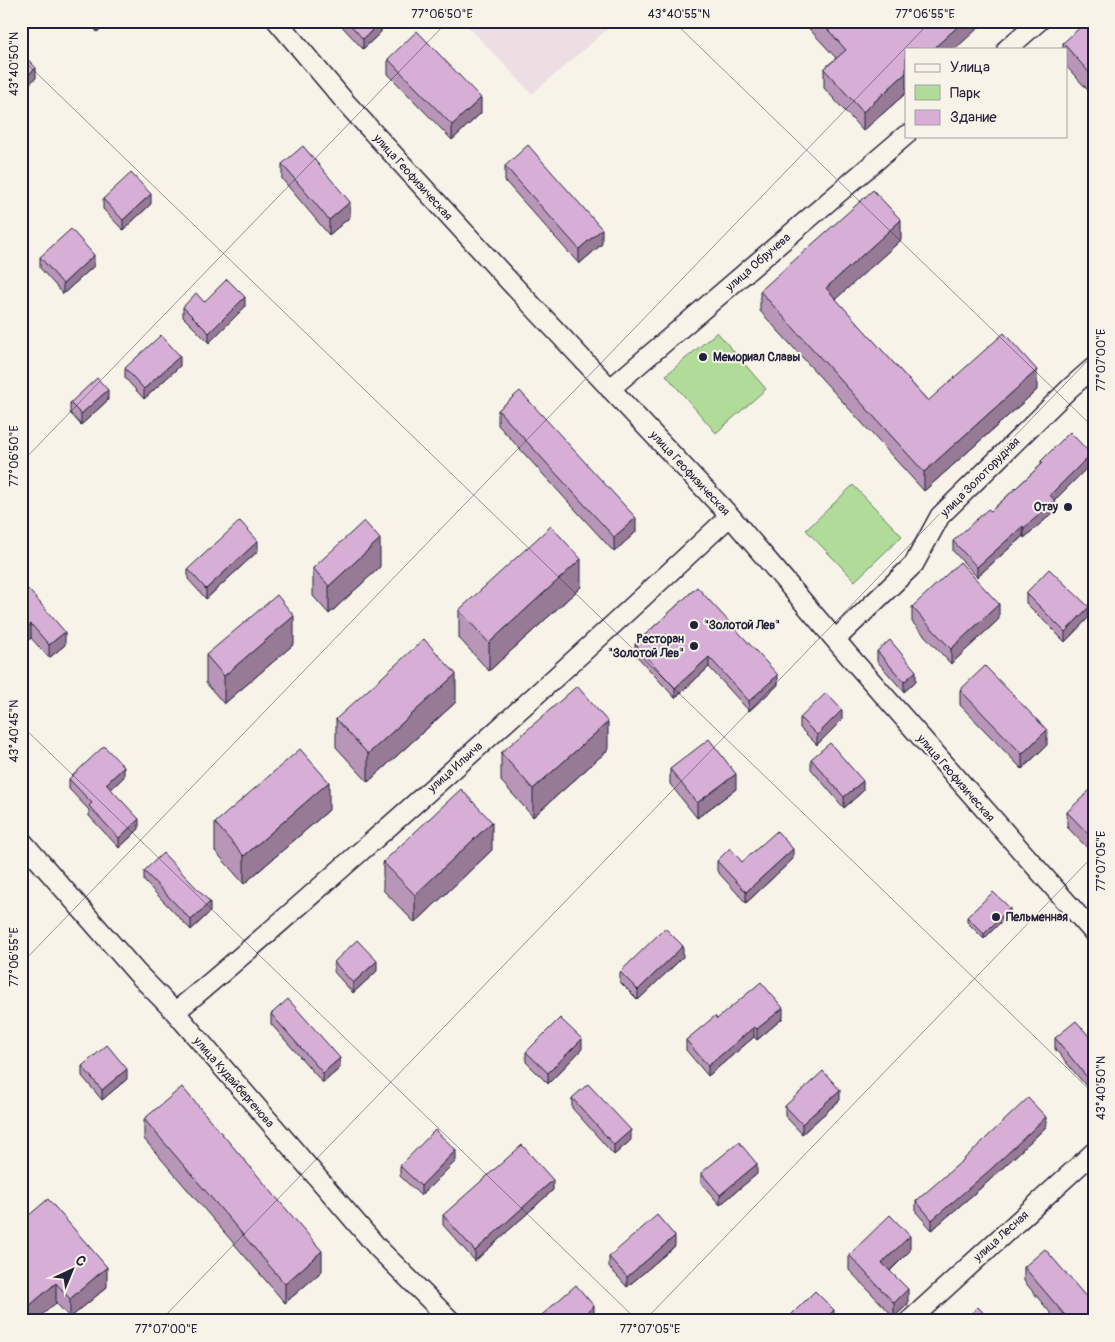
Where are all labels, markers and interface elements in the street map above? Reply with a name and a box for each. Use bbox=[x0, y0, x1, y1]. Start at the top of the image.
text: 77°06'50"E bbox=[411, 7, 473, 22]
text: 43°40'55"N bbox=[648, 7, 710, 22]
text: 77°06'55"E bbox=[895, 7, 955, 22]
text: 43°40'50"N bbox=[7, 32, 22, 96]
legend bbox=[905, 48, 1068, 138]
text: Улица bbox=[950, 58, 990, 77]
text: Парк bbox=[950, 84, 981, 103]
text: Здание bbox=[950, 108, 997, 127]
street label: улица Геофизическая bbox=[369, 130, 456, 224]
street label: улица Обручева bbox=[722, 230, 794, 295]
text: 77°07'00"E bbox=[1094, 329, 1109, 391]
place label: Мемориал Славы bbox=[713, 350, 801, 365]
marker: Мемориал Славы bbox=[697, 351, 709, 363]
text: 77°06'50"E bbox=[7, 425, 22, 487]
street label: улица Геофизическая bbox=[646, 427, 733, 519]
street label: улица Золоторудная bbox=[937, 434, 1024, 521]
place label: Отау bbox=[1034, 500, 1059, 515]
marker: Отау bbox=[1062, 501, 1074, 513]
place label: "Золотой Лев" bbox=[704, 618, 780, 633]
marker: "Золотой Лев" bbox=[688, 619, 700, 631]
place label: Ресторан "Золотой Лев" bbox=[608, 632, 684, 661]
marker: Ресторан "Золотой Лев" bbox=[688, 640, 700, 652]
text: 43°40'45"N bbox=[7, 700, 22, 762]
street label: улица Геофизическая bbox=[913, 731, 998, 825]
street label: улица Ильича bbox=[424, 739, 486, 797]
text: 77°07'05"E bbox=[1094, 831, 1109, 891]
place label: Пельменная bbox=[1006, 910, 1068, 925]
marker: Пельменная bbox=[990, 911, 1002, 923]
text: 77°06'55"E bbox=[7, 927, 22, 987]
street label: улица Кудайбергенова bbox=[189, 1033, 277, 1131]
text: 43°40'50"N bbox=[1094, 1056, 1109, 1120]
street label: улица Лесная bbox=[970, 1208, 1032, 1266]
north arrow bbox=[48, 1244, 98, 1294]
text: С bbox=[72, 1252, 90, 1270]
text: 77°07'00"E bbox=[135, 1322, 197, 1337]
text: 77°07'05"E bbox=[620, 1322, 680, 1337]

